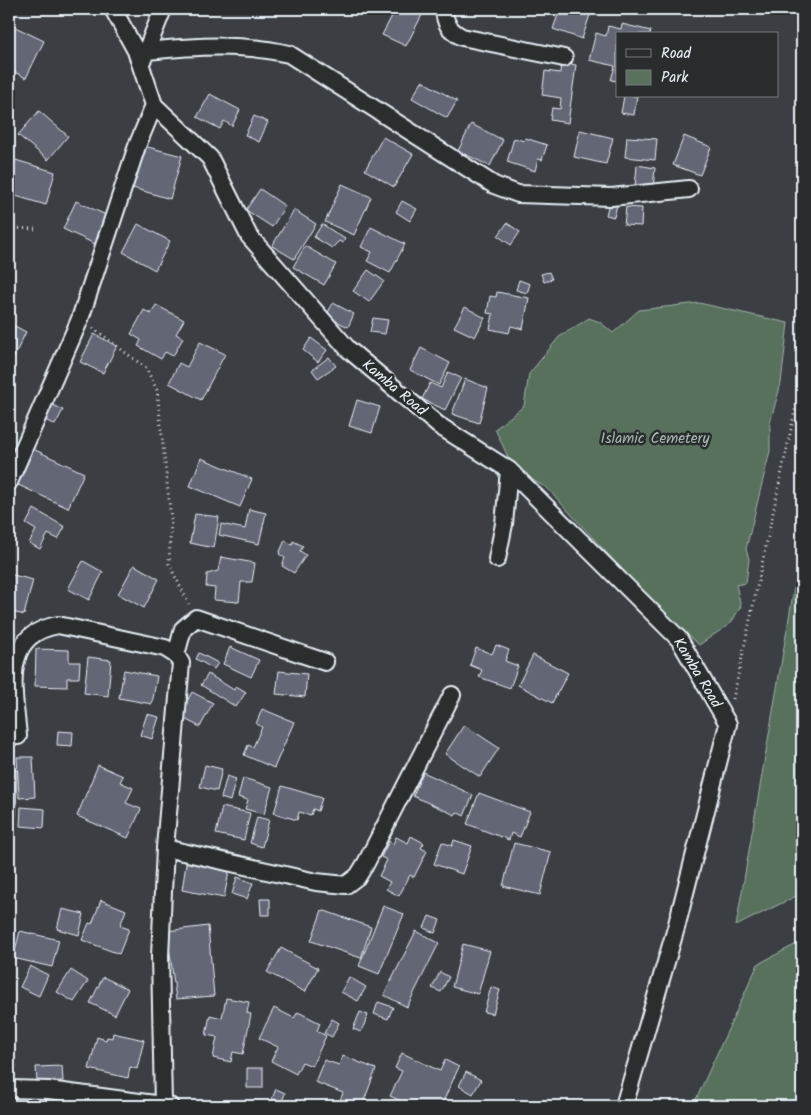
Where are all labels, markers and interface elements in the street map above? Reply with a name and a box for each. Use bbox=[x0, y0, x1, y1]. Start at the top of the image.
legend bbox=[616, 32, 778, 98]
text: Road bbox=[661, 42, 692, 66]
text: Park bbox=[661, 66, 689, 90]
street label: Kamba Road bbox=[356, 353, 432, 423]
park label: Islamic Cemetery bbox=[601, 427, 710, 451]
street label: Kamba Road bbox=[666, 633, 728, 713]

